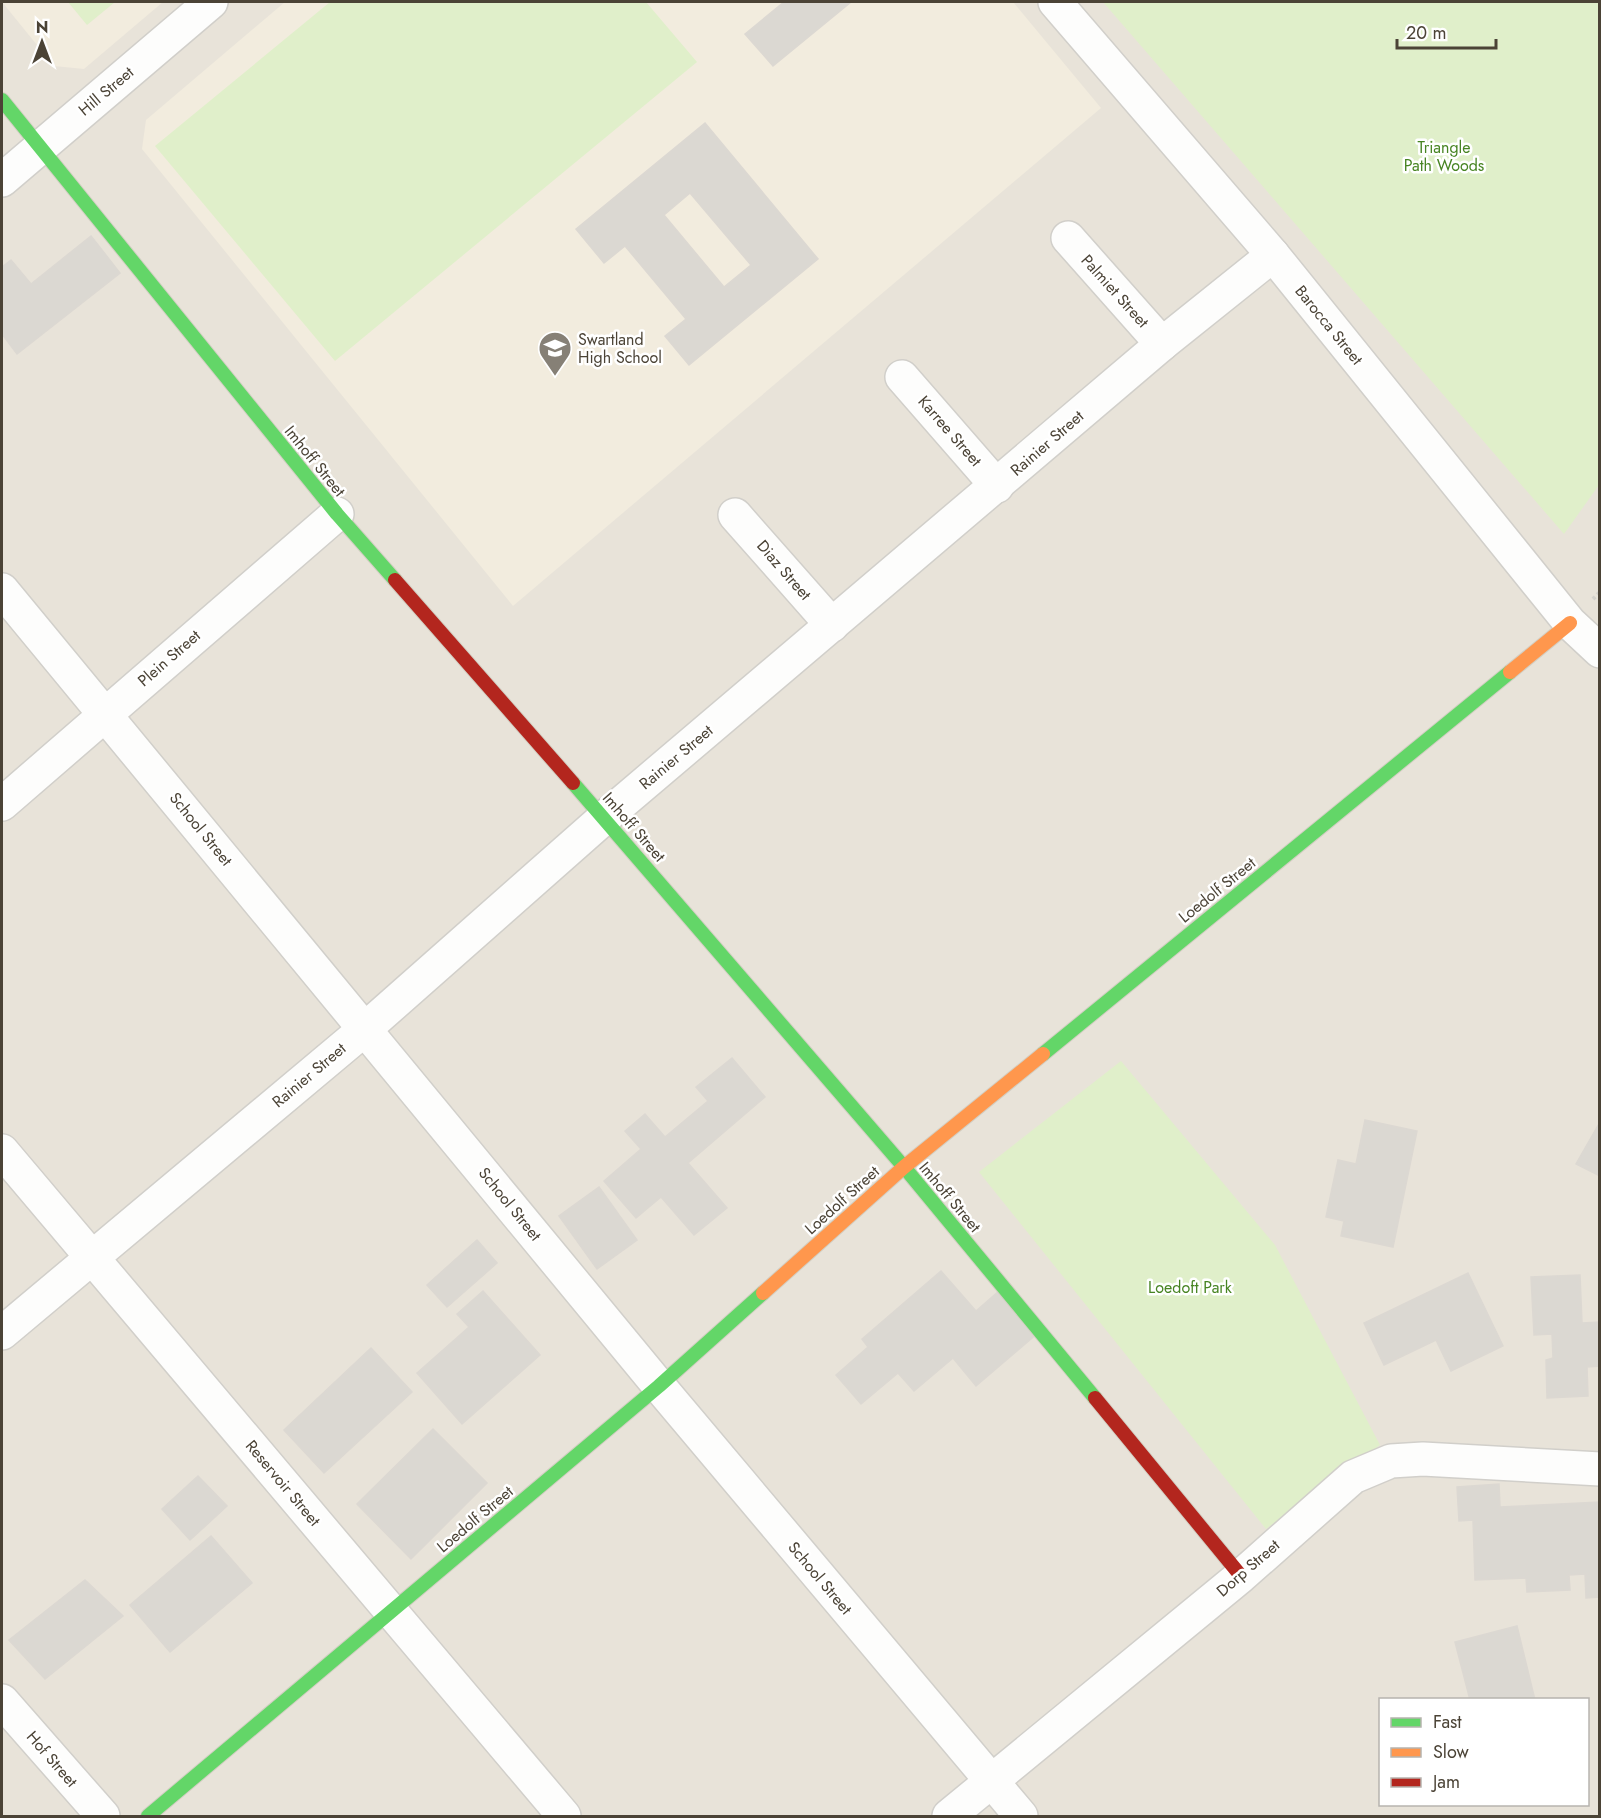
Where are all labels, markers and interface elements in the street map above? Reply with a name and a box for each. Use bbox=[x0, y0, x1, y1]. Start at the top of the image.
north arrow bbox=[12, 12, 72, 72]
scale bar bbox=[1397, 12, 1496, 50]
text: N bbox=[36, 16, 48, 39]
text: 20 m bbox=[1406, 20, 1446, 46]
street label: Hill Street bbox=[73, 61, 139, 121]
park label: Triangle Path Woods bbox=[1404, 136, 1484, 177]
street label: Palmiet Street bbox=[1076, 249, 1154, 333]
street label: Barocca Street bbox=[1290, 280, 1368, 370]
place label: Swartland High School bbox=[578, 328, 662, 369]
school or university icon: Swartland High School bbox=[537, 330, 573, 377]
street label: Karree Street bbox=[913, 391, 987, 471]
street label: Rainier Street bbox=[1005, 405, 1089, 481]
street label: Imhoff Street bbox=[279, 420, 351, 502]
street label: Diaz Street bbox=[751, 535, 817, 605]
street label: Plein Street bbox=[133, 624, 205, 692]
street label: Rainier Street bbox=[634, 719, 718, 795]
street label: School Street bbox=[164, 787, 238, 871]
street label: Imhoff Street bbox=[597, 787, 671, 867]
street label: Loedolf Street bbox=[1174, 852, 1261, 928]
street label: Rainier Street bbox=[267, 1037, 351, 1113]
street label: Imhoff Street bbox=[914, 1157, 986, 1237]
street label: Loedolf Street bbox=[800, 1160, 884, 1240]
street label: School Street bbox=[473, 1162, 547, 1246]
park label: Loedoft Park bbox=[1148, 1276, 1233, 1299]
street label: Reservoir Street bbox=[240, 1435, 326, 1531]
street label: Loedolf Street bbox=[432, 1480, 518, 1558]
street label: Dorp Street bbox=[1211, 1534, 1285, 1602]
street label: School Street bbox=[783, 1537, 857, 1620]
legend bbox=[1379, 1698, 1589, 1806]
text: Fast bbox=[1433, 1709, 1462, 1735]
street label: Hof Street bbox=[21, 1726, 83, 1792]
text: Slow bbox=[1433, 1739, 1470, 1765]
text: Jam bbox=[1431, 1769, 1460, 1795]

